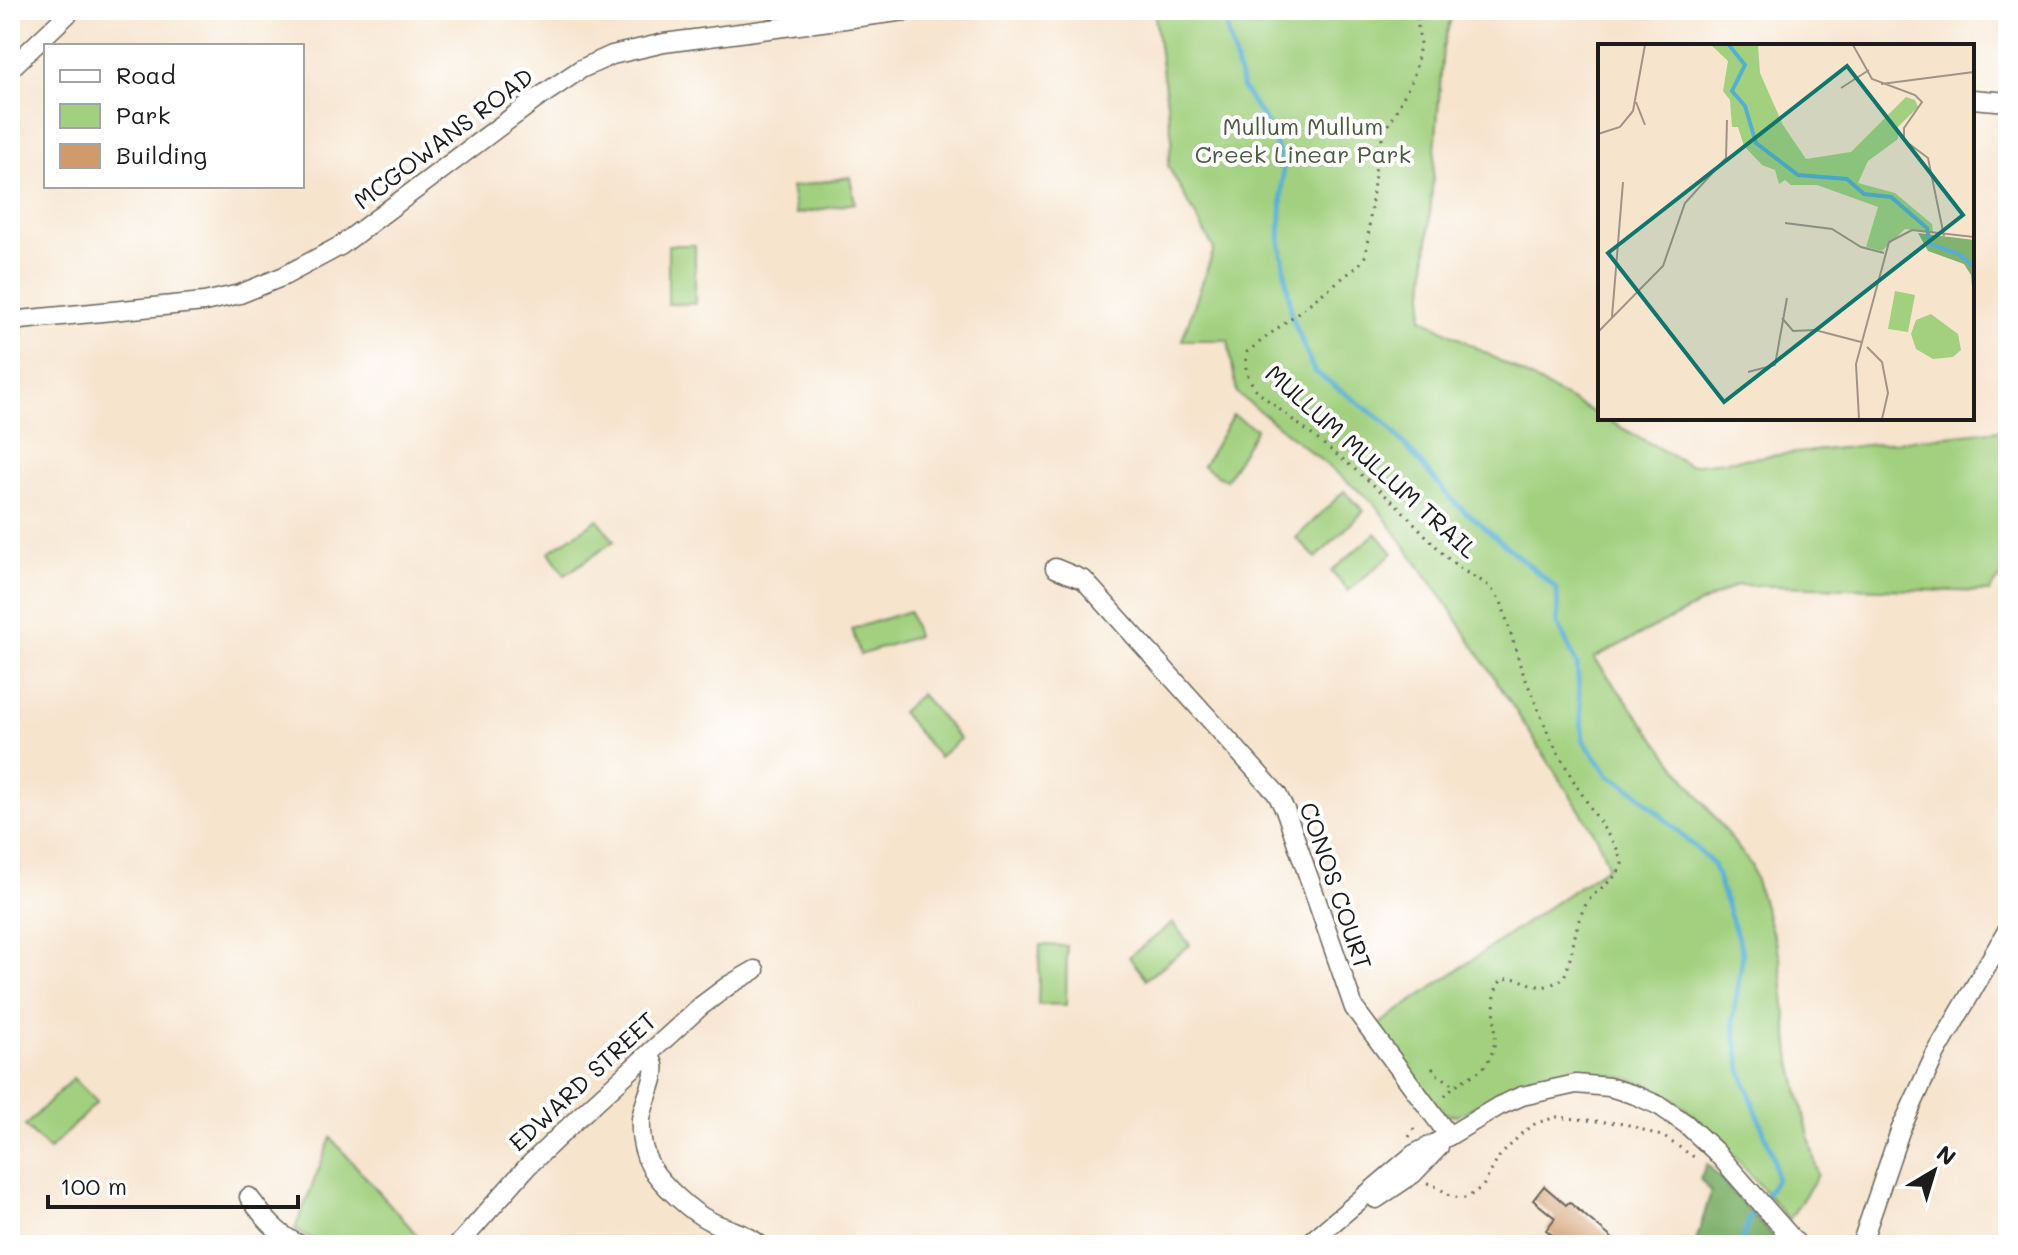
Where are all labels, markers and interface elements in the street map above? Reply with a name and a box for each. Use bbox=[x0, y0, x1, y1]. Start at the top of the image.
legend bbox=[44, 44, 304, 188]
inset map bbox=[1598, 44, 1974, 420]
text: Road bbox=[116, 59, 176, 90]
street label: MCGOWANS ROAD bbox=[347, 60, 539, 216]
text: Park bbox=[116, 99, 170, 130]
park label: Mullum Mullum Creek Linear Park bbox=[1195, 110, 1411, 169]
text: Building bbox=[116, 139, 207, 170]
street label: MULLUM MULLUM TRAIL bbox=[1259, 357, 1485, 565]
street label: CONOS COURT bbox=[1293, 798, 1380, 973]
street label: EDWARD STREET bbox=[502, 1005, 662, 1157]
north arrow bbox=[1894, 1131, 1974, 1211]
text: N bbox=[1931, 1138, 1962, 1171]
scale bar bbox=[48, 1159, 298, 1209]
text: 100 m bbox=[60, 1170, 127, 1201]

